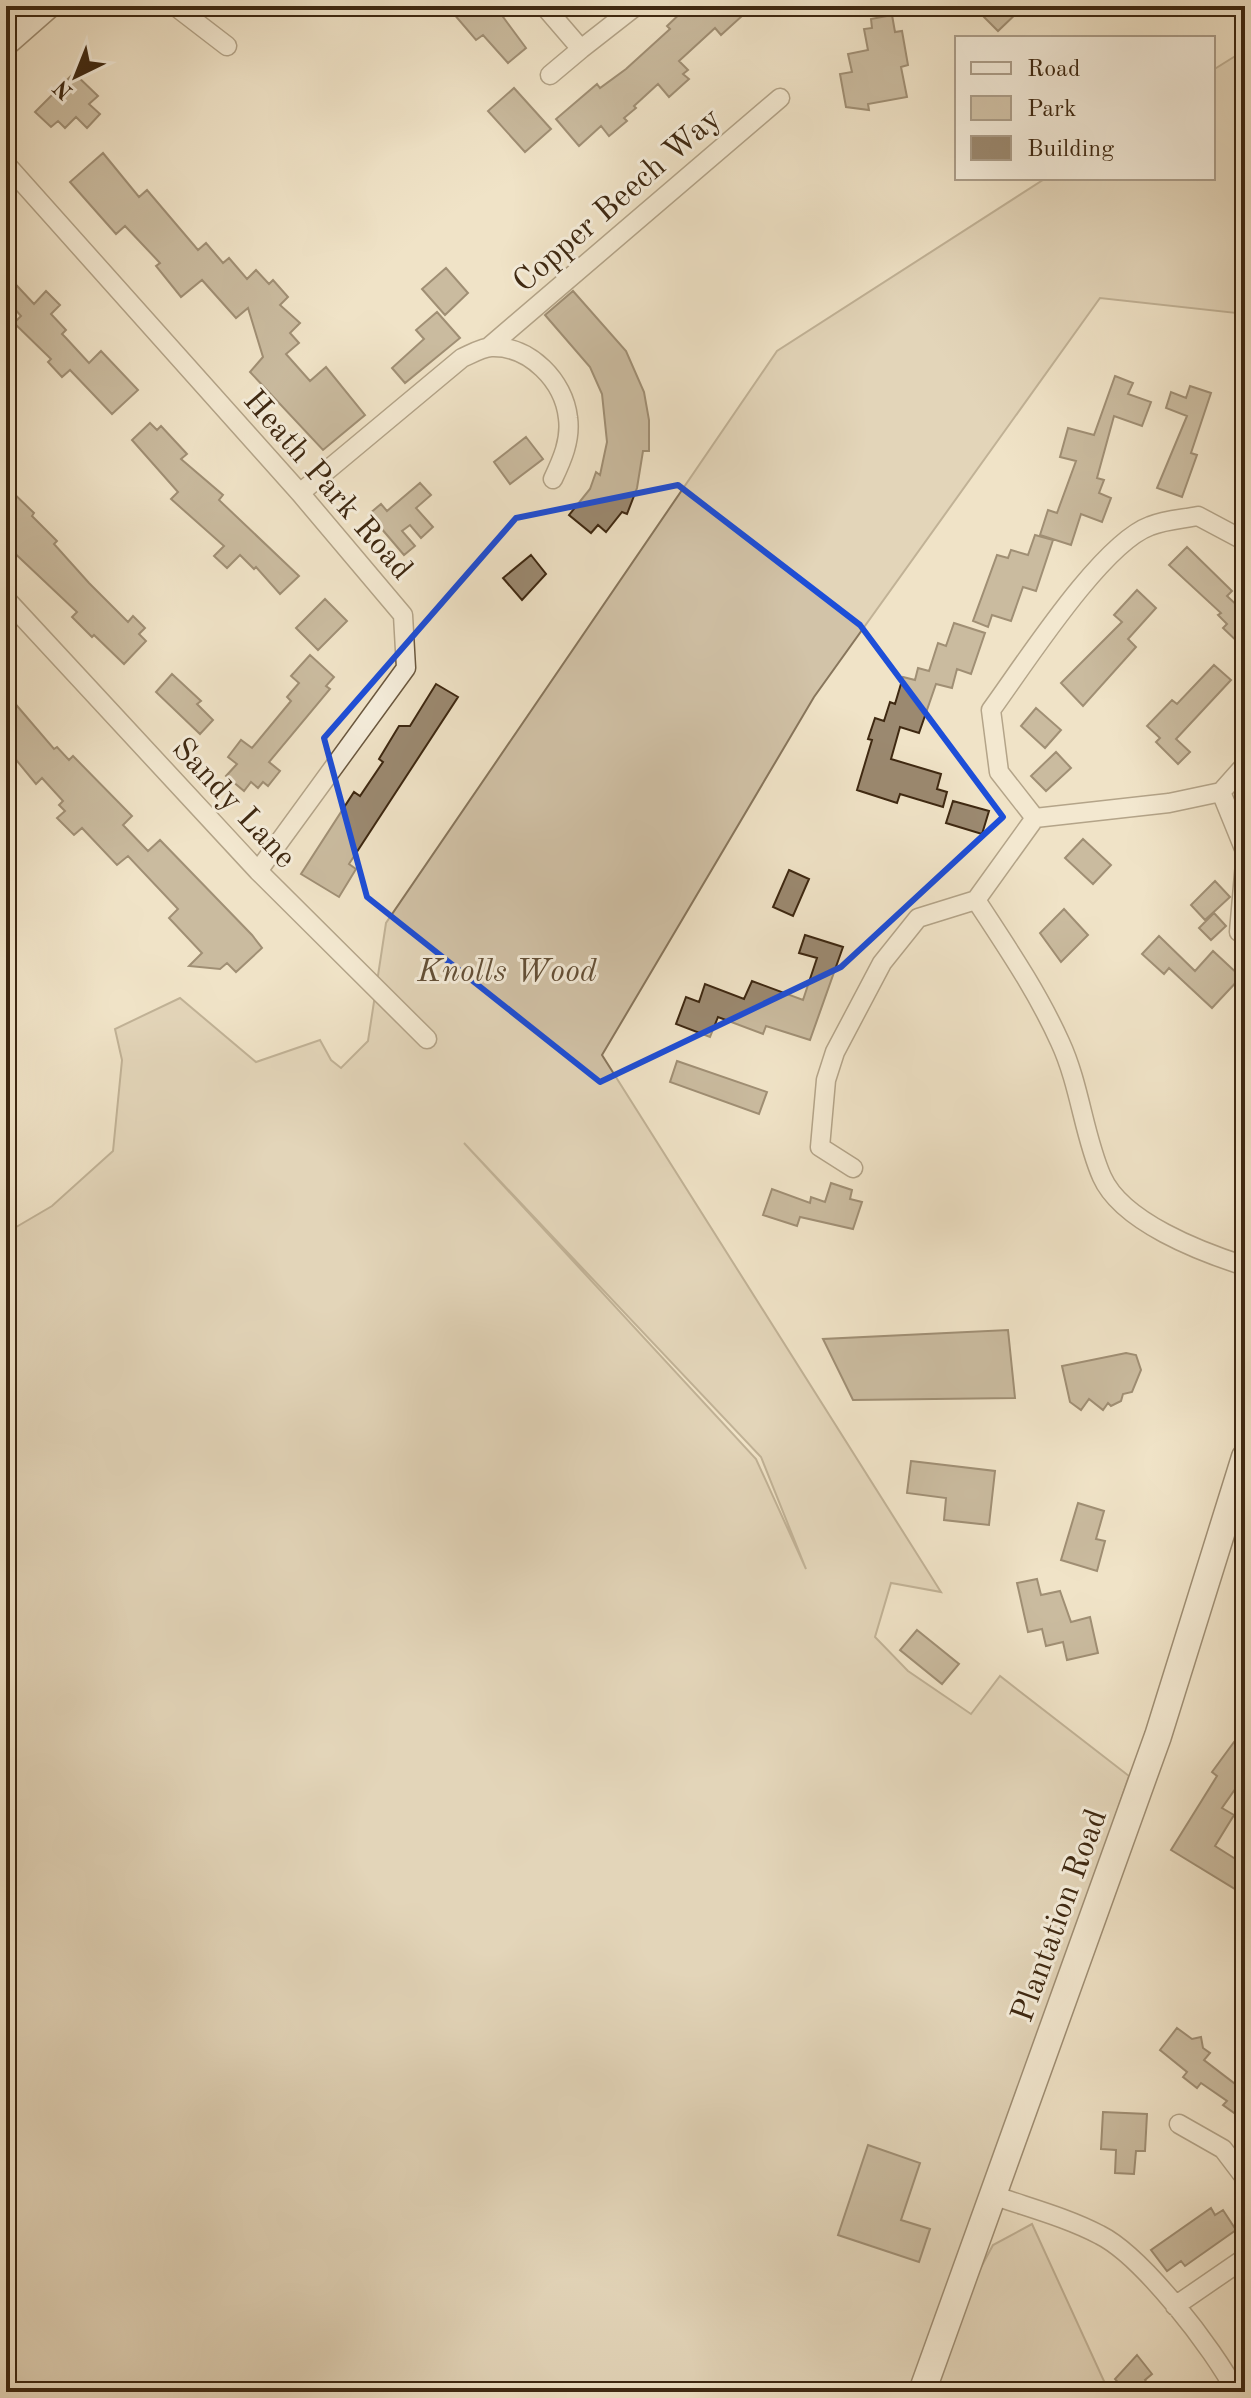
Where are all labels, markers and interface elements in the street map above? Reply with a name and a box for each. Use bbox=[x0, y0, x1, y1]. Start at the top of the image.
north arrow bbox=[36, 36, 116, 116]
legend bbox=[955, 36, 1215, 180]
text: Road bbox=[1027, 58, 1080, 82]
text: N bbox=[50, 75, 77, 103]
text: Park bbox=[1027, 98, 1076, 122]
street label: Copper Beech Way bbox=[508, 103, 728, 300]
text: Building bbox=[1027, 138, 1114, 162]
street label: Heath Park Road bbox=[236, 385, 417, 587]
street label: Sandy Lane bbox=[165, 733, 301, 875]
park label: Knolls Wood bbox=[416, 957, 598, 989]
street label: Plantation Road bbox=[1008, 1805, 1114, 2027]

